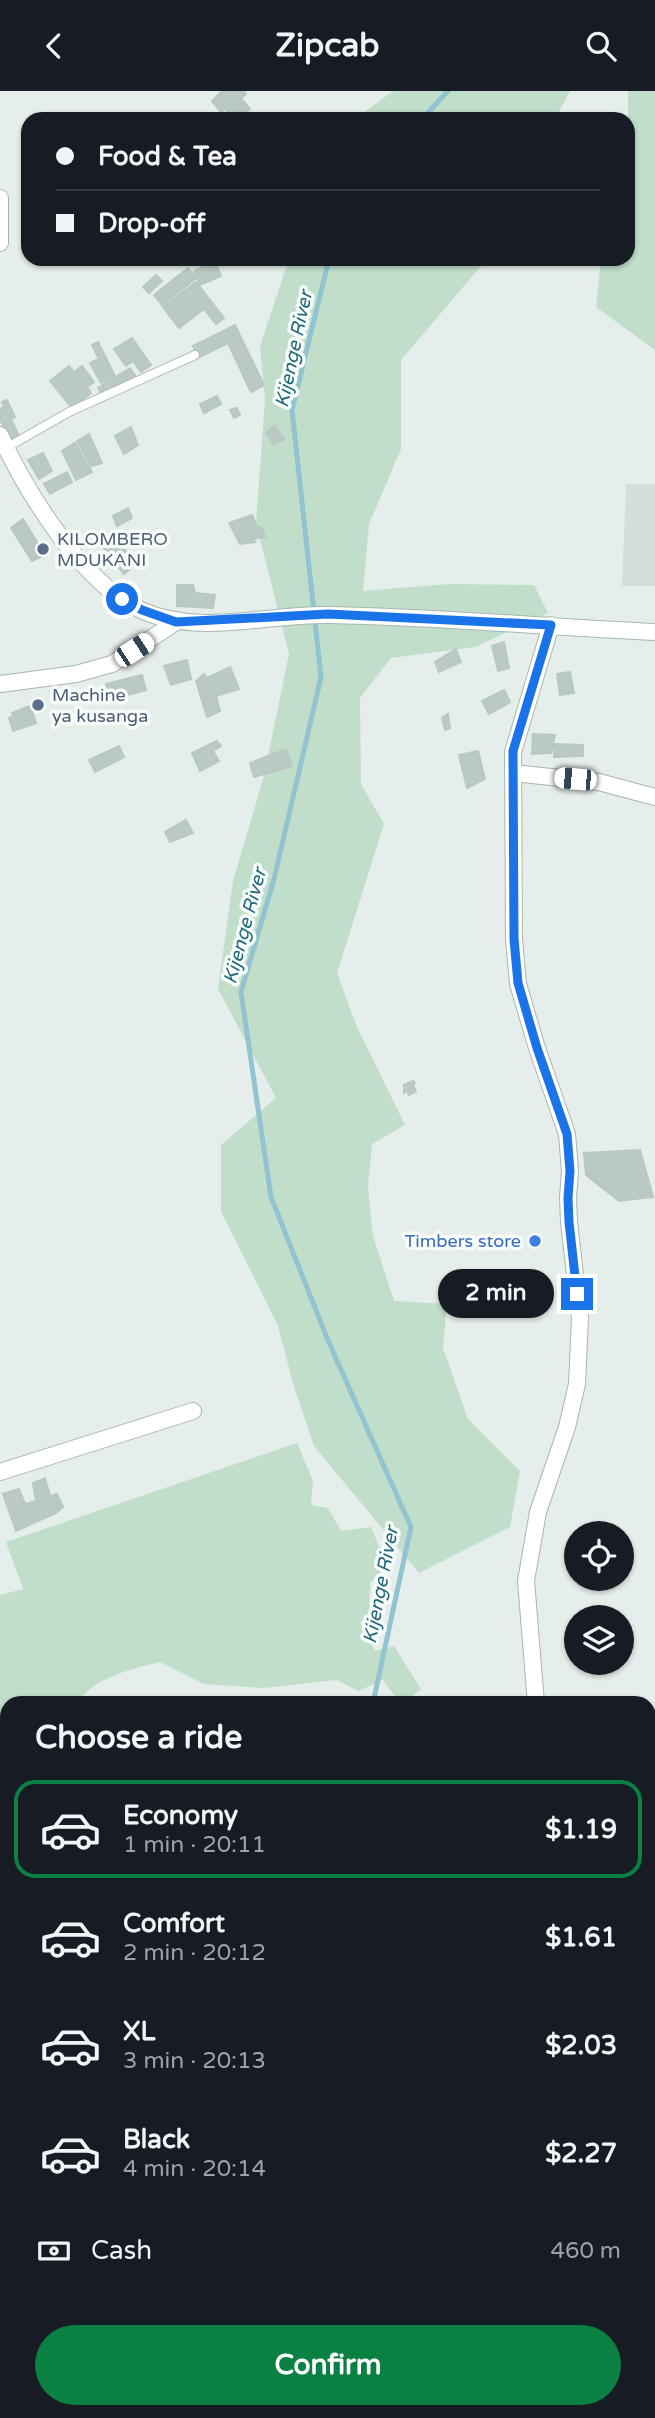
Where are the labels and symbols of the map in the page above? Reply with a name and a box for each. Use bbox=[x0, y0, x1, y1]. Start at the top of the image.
water label: Kijenge River bbox=[271, 286, 318, 409]
place label: KILOMBERO MDUKANI bbox=[57, 528, 168, 571]
marker: KILOMBERO MDUKANI bbox=[35, 541, 51, 557]
route start bbox=[106, 583, 138, 615]
car bbox=[111, 630, 158, 670]
place label: Machine ya kusanga bbox=[52, 684, 148, 727]
marker: Machine ya kusanga bbox=[30, 697, 46, 713]
car bbox=[554, 767, 597, 791]
water label: Kijenge River bbox=[219, 864, 272, 986]
place label: Timbers store bbox=[404, 1230, 521, 1252]
marker: Timbers store bbox=[527, 1233, 543, 1249]
callout: 2 min bbox=[437, 1269, 552, 1319]
route end bbox=[561, 1278, 593, 1310]
water label: Kijenge River bbox=[359, 1522, 404, 1645]

